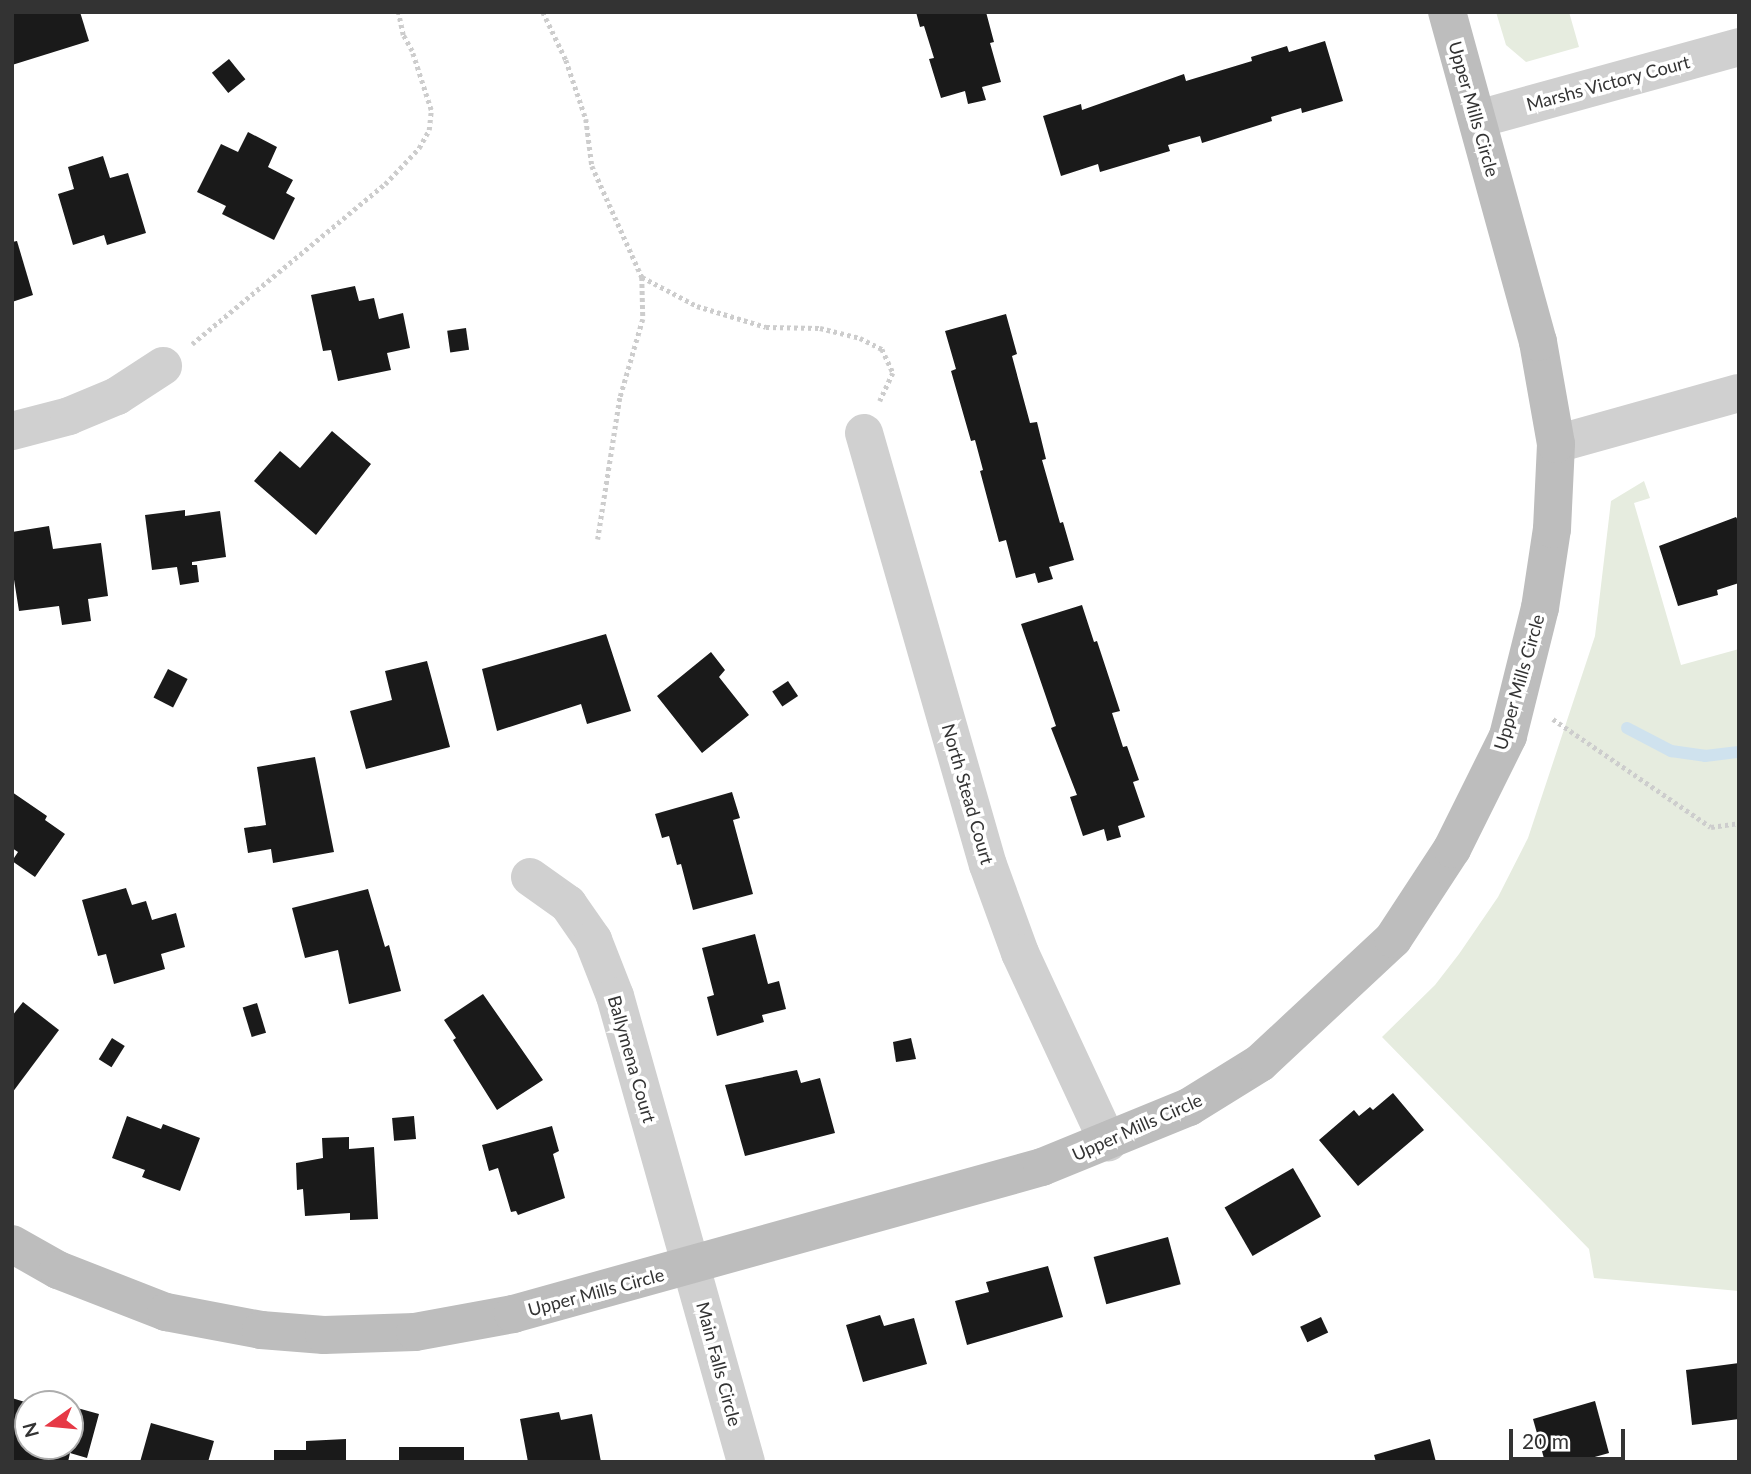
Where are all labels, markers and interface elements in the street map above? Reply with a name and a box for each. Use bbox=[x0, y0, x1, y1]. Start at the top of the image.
street label: Upper Mills Circle bbox=[1444, 39, 1504, 179]
street label: Marshs Victory Court bbox=[1523, 51, 1693, 115]
street label: Upper Mills Circle bbox=[1489, 612, 1549, 752]
street label: North Stead Court bbox=[938, 721, 998, 867]
street label: Ballymena Court bbox=[604, 993, 660, 1125]
street label: Upper Mills Circle bbox=[1068, 1089, 1206, 1165]
street label: Upper Mills Circle bbox=[525, 1263, 667, 1321]
street label: Main Falls Circle bbox=[692, 1299, 746, 1429]
north arrow bbox=[14, 1390, 84, 1460]
scale bar bbox=[1513, 1414, 1628, 1458]
text: N bbox=[17, 1420, 43, 1440]
text: 20 m bbox=[1522, 1428, 1569, 1453]

